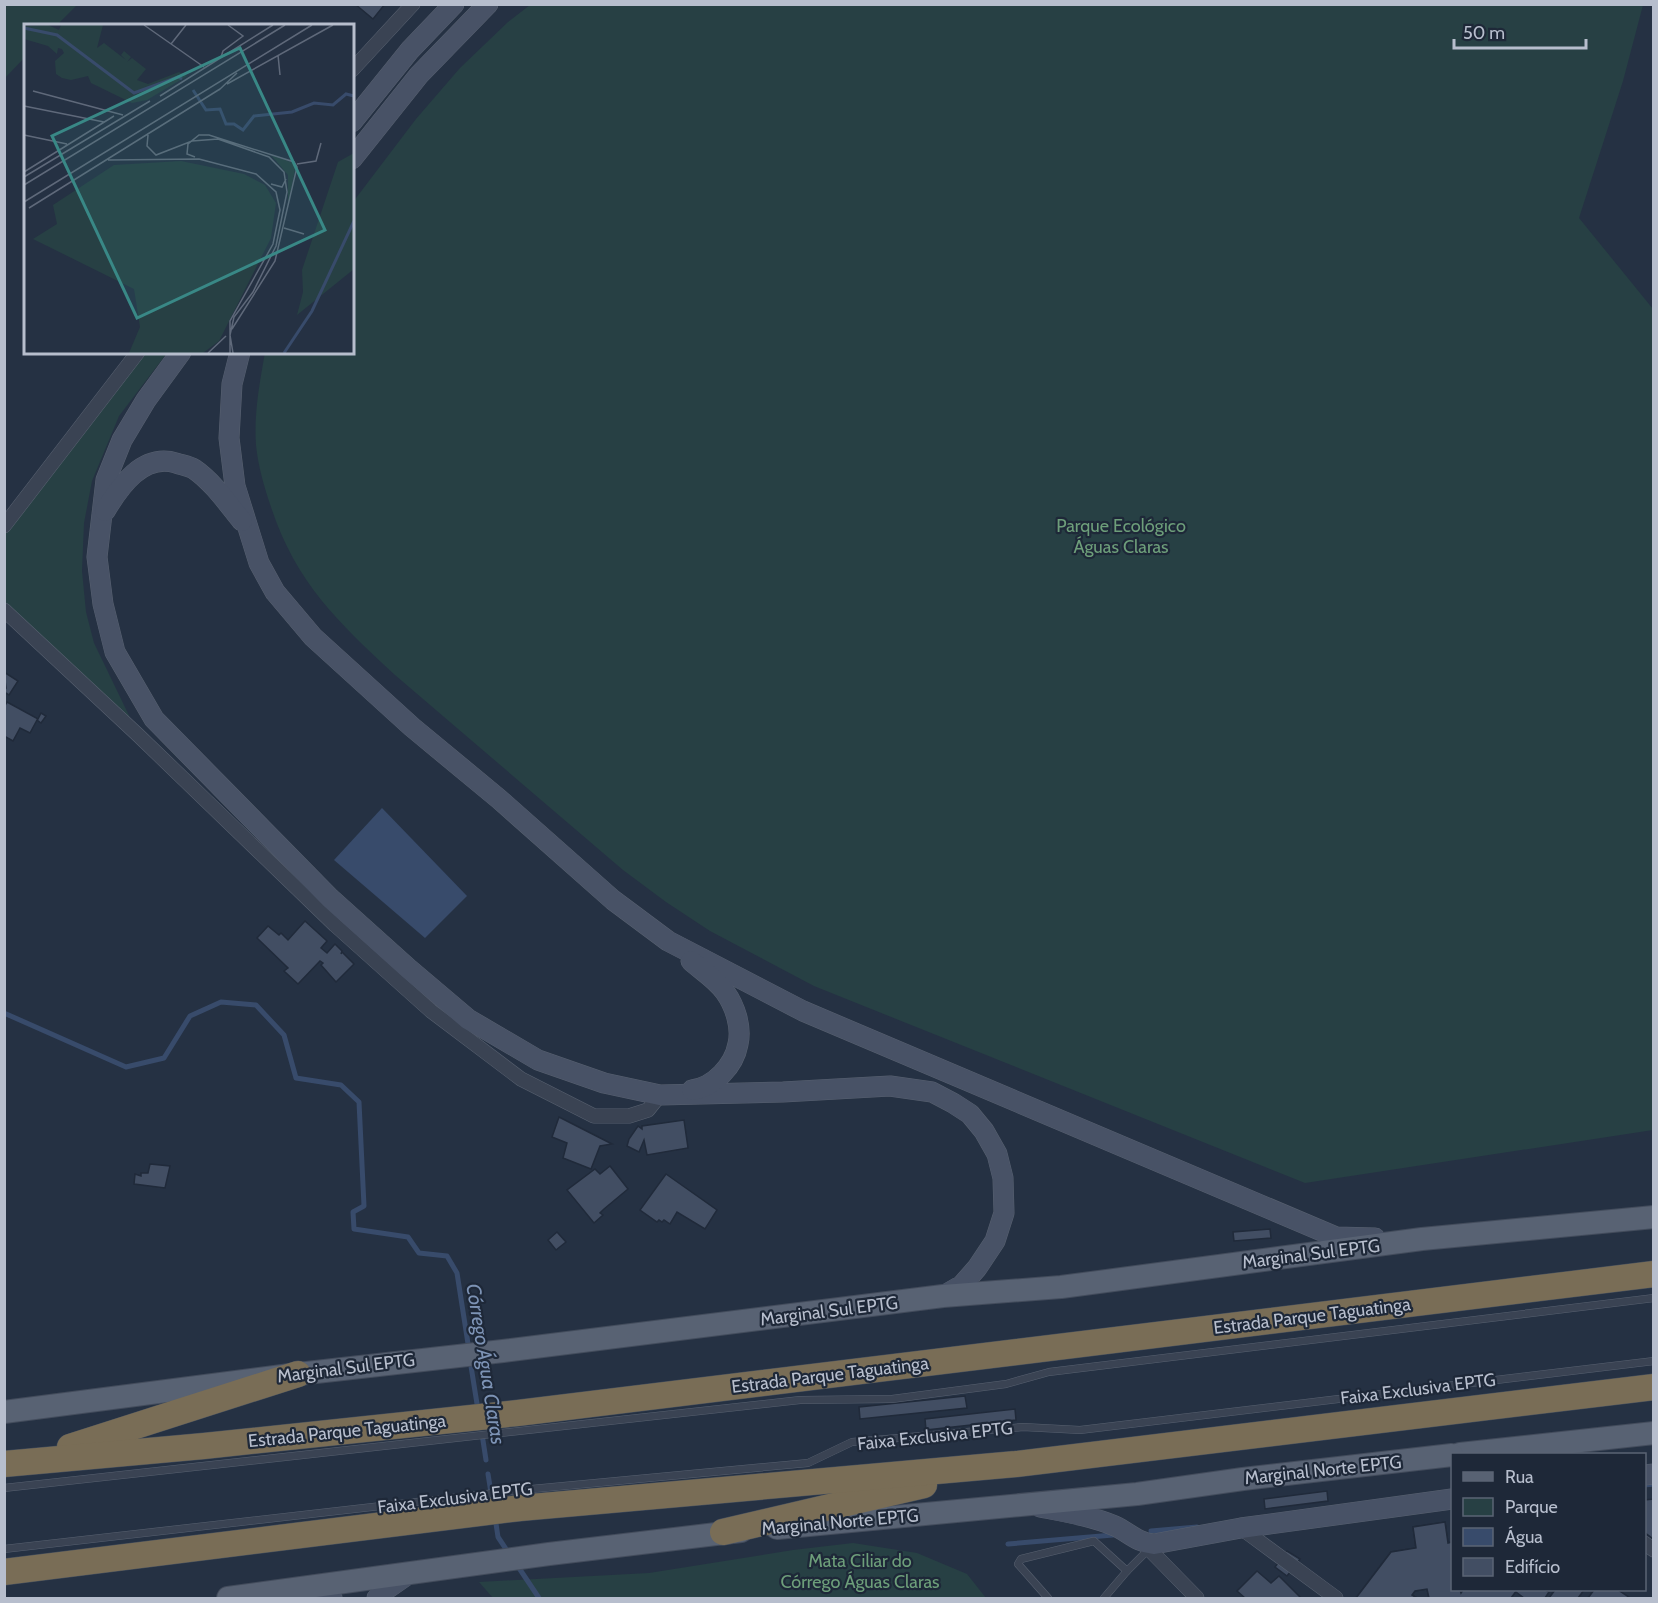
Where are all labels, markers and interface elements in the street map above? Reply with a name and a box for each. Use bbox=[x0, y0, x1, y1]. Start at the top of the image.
scale bar bbox=[1454, 12, 1586, 50]
text: 50 m bbox=[1463, 22, 1505, 44]
inset map bbox=[24, 24, 354, 354]
park label: Parque Ecológico Águas Claras bbox=[1056, 515, 1186, 558]
street label: Marginal Sul EPTG bbox=[1241, 1235, 1381, 1273]
water label: Córrego Água Claras bbox=[461, 1282, 512, 1446]
street label: Marginal Sul EPTG bbox=[759, 1292, 899, 1330]
street label: Estrada Parque Taguatinga bbox=[1212, 1293, 1412, 1339]
street label: Marginal Sul EPTG bbox=[276, 1349, 416, 1387]
street label: Estrada Parque Taguatinga bbox=[730, 1352, 930, 1398]
street label: Faixa Exclusiva EPTG bbox=[1339, 1369, 1497, 1409]
street label: Estrada Parque Taguatinga bbox=[247, 1410, 447, 1452]
street label: Faixa Exclusiva EPTG bbox=[856, 1417, 1014, 1455]
street label: Marginal Norte EPTG bbox=[1243, 1451, 1403, 1489]
legend bbox=[1451, 1453, 1646, 1591]
text: Rua bbox=[1505, 1466, 1534, 1488]
street label: Faixa Exclusiva EPTG bbox=[376, 1478, 534, 1518]
text: Parque bbox=[1505, 1496, 1558, 1518]
street label: Marginal Norte EPTG bbox=[761, 1504, 919, 1540]
text: Água bbox=[1505, 1526, 1543, 1548]
park label: Mata Ciliar do Córrego Águas Claras bbox=[780, 1550, 940, 1593]
text: Edifício bbox=[1505, 1556, 1560, 1578]

